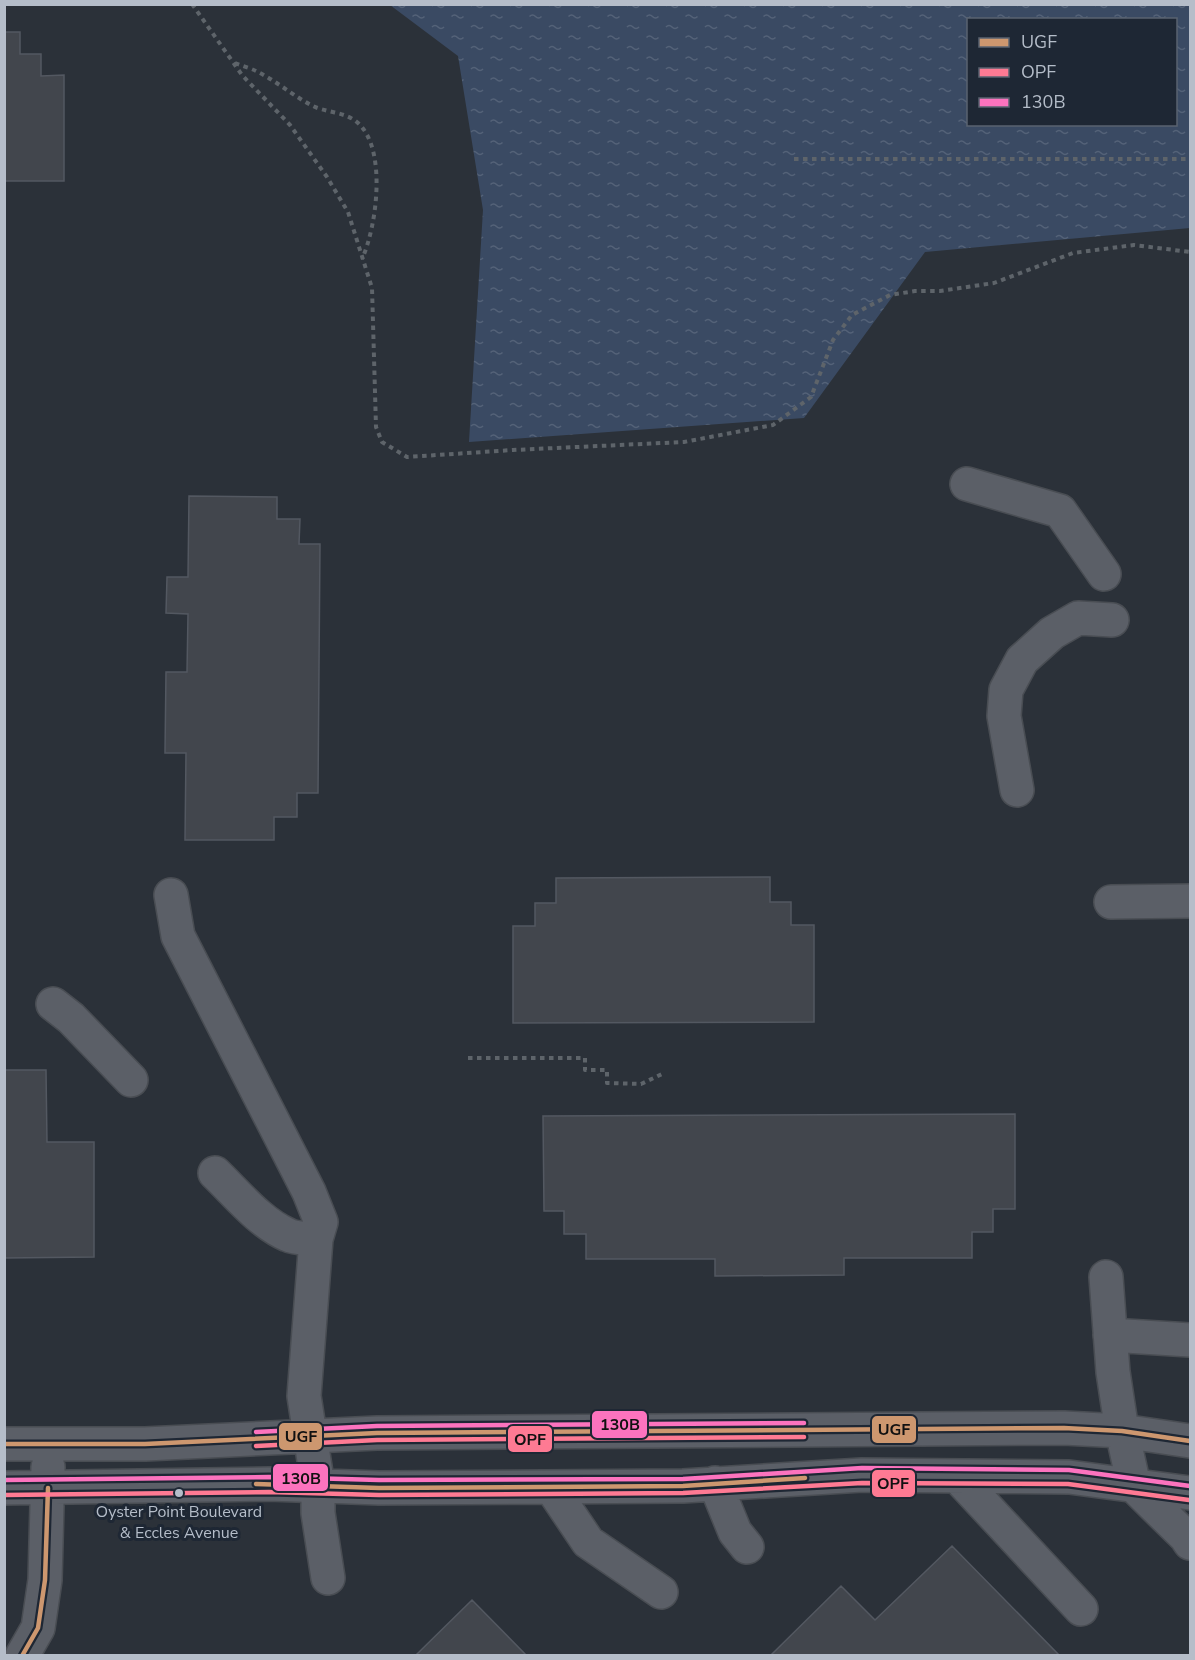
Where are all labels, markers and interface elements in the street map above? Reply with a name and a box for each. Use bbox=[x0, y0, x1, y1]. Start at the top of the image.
legend bbox=[967, 18, 1177, 126]
text: UGF bbox=[1021, 30, 1057, 54]
text: OPF bbox=[1021, 60, 1056, 84]
text: 130B bbox=[1021, 90, 1066, 114]
line badge: 130B bbox=[591, 1410, 648, 1439]
text: 130B bbox=[600, 1414, 640, 1436]
line badge: UGF bbox=[871, 1415, 917, 1444]
text: UGF bbox=[878, 1419, 910, 1441]
line badge: UGF bbox=[278, 1422, 323, 1451]
line badge: OPF bbox=[507, 1425, 553, 1453]
text: UGF bbox=[285, 1426, 317, 1448]
text: OPF bbox=[514, 1429, 546, 1451]
line badge: 130B bbox=[272, 1463, 329, 1492]
text: 130B bbox=[281, 1468, 321, 1490]
line badge: OPF bbox=[871, 1469, 916, 1498]
text: OPF bbox=[877, 1473, 909, 1495]
marker: Oyster Point Boulevard & Eccles Avenue bbox=[173, 1487, 185, 1499]
place label: Oyster Point Boulevard & Eccles Avenue bbox=[96, 1501, 262, 1544]

